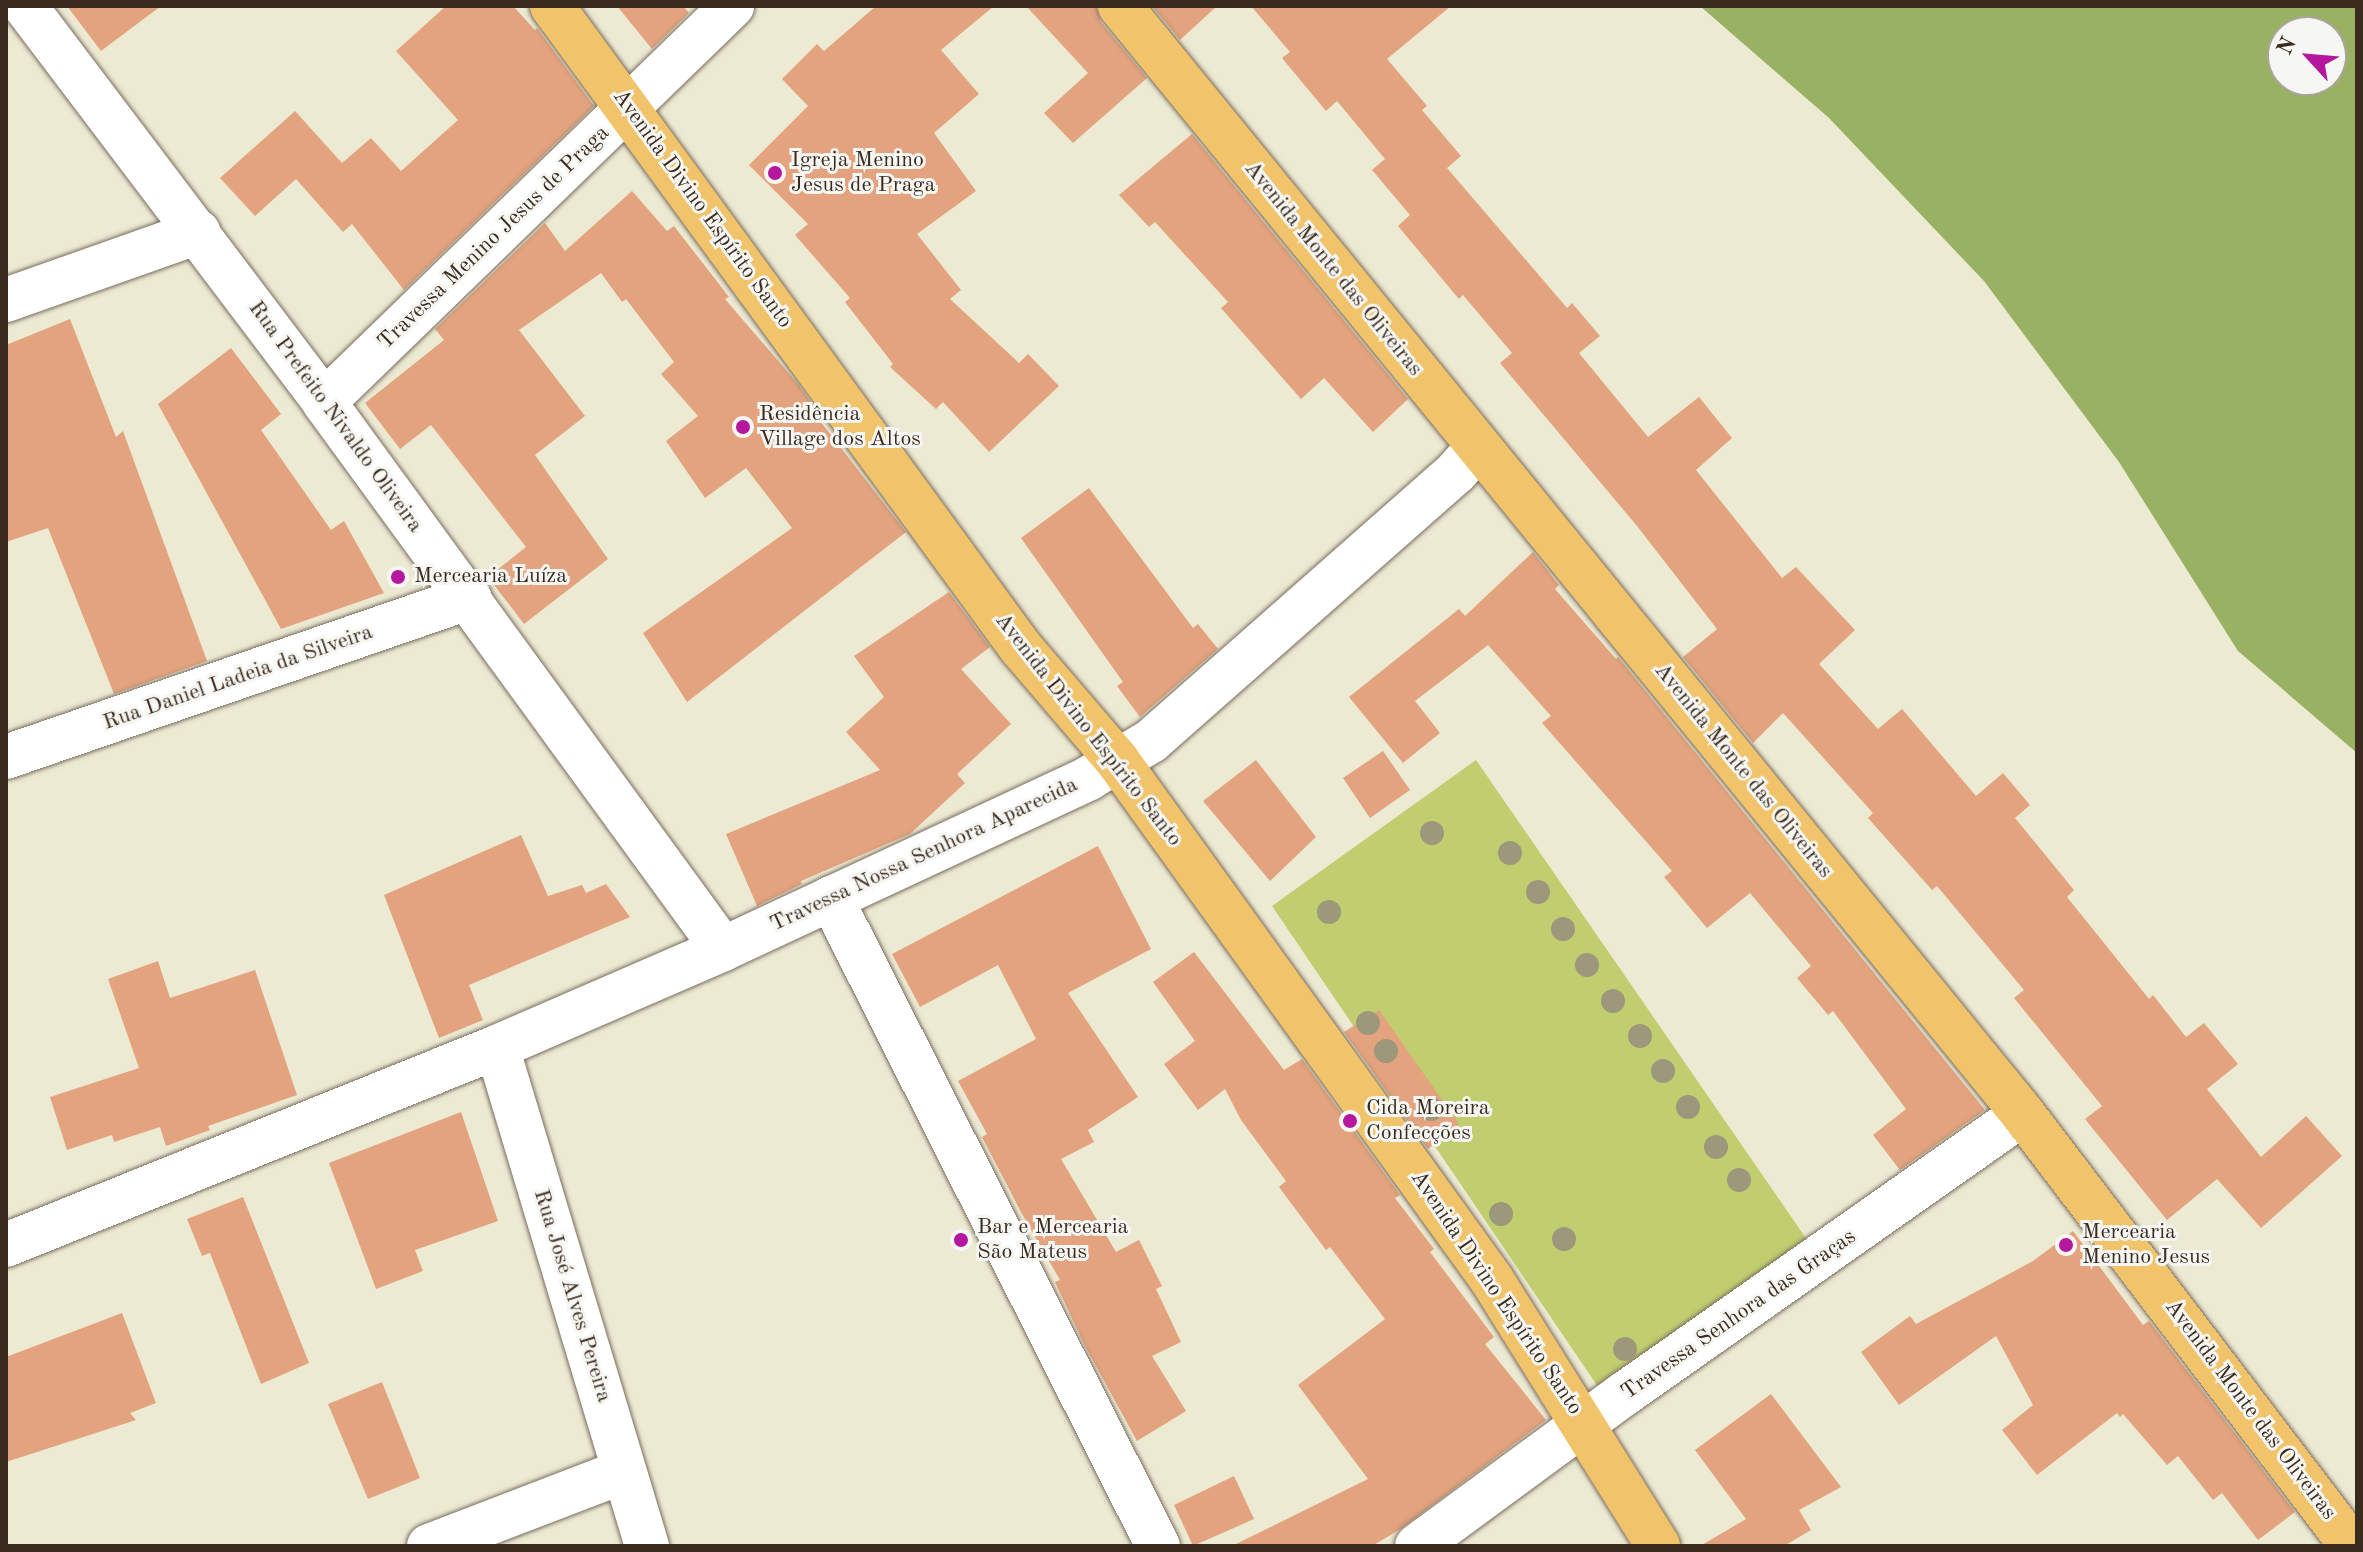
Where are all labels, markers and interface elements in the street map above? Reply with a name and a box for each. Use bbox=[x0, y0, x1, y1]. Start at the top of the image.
north arrow bbox=[2267, 16, 2347, 96]
text: N bbox=[2274, 34, 2301, 59]
street label: Avenida Divino Espírito Santo bbox=[606, 84, 798, 334]
street label: Travessa Menino Jesus de Praga bbox=[373, 120, 615, 356]
place label: Igreja Menino Jesus de Praga bbox=[791, 147, 935, 198]
street label: Avenida Monte das Oliveiras bbox=[1238, 156, 1428, 382]
marker: Igreja Menino Jesus de Praga bbox=[766, 164, 784, 182]
street label: Rua Prefeito Nivaldo Oliveira bbox=[242, 296, 428, 538]
place label: Residência Village dos Altos bbox=[759, 401, 921, 452]
marker: Residência Village dos Altos bbox=[734, 418, 752, 436]
place label: Mercearia Luíza bbox=[414, 564, 567, 590]
marker: Mercearia Luíza bbox=[389, 568, 407, 586]
street label: Avenida Divino Espírito Santo bbox=[989, 608, 1187, 852]
street label: Rua Daniel Ladeia da Silveira bbox=[100, 619, 376, 737]
street label: Avenida Monte das Oliveiras bbox=[1648, 658, 1838, 884]
street label: Travessa Nossa Senhora Aparecida bbox=[766, 772, 1082, 938]
place label: Cida Moreira Confecções bbox=[1366, 1095, 1490, 1146]
marker: Cida Moreira Confecções bbox=[1341, 1112, 1359, 1130]
street label: Avenida Divino Espírito Santo bbox=[1404, 1166, 1588, 1420]
street label: Rua José Alves Pereira bbox=[527, 1186, 617, 1406]
place label: Bar e Mercearia São Mateus bbox=[977, 1214, 1128, 1266]
place label: Mercearia Menino Jesus bbox=[2082, 1219, 2210, 1270]
street label: Travessa Senhora das Graças bbox=[1617, 1224, 1861, 1406]
marker: Bar e Mercearia São Mateus bbox=[952, 1231, 970, 1249]
marker: Mercearia Menino Jesus bbox=[2057, 1236, 2075, 1254]
street label: Avenida Monte das Oliveiras bbox=[2158, 1295, 2342, 1525]

